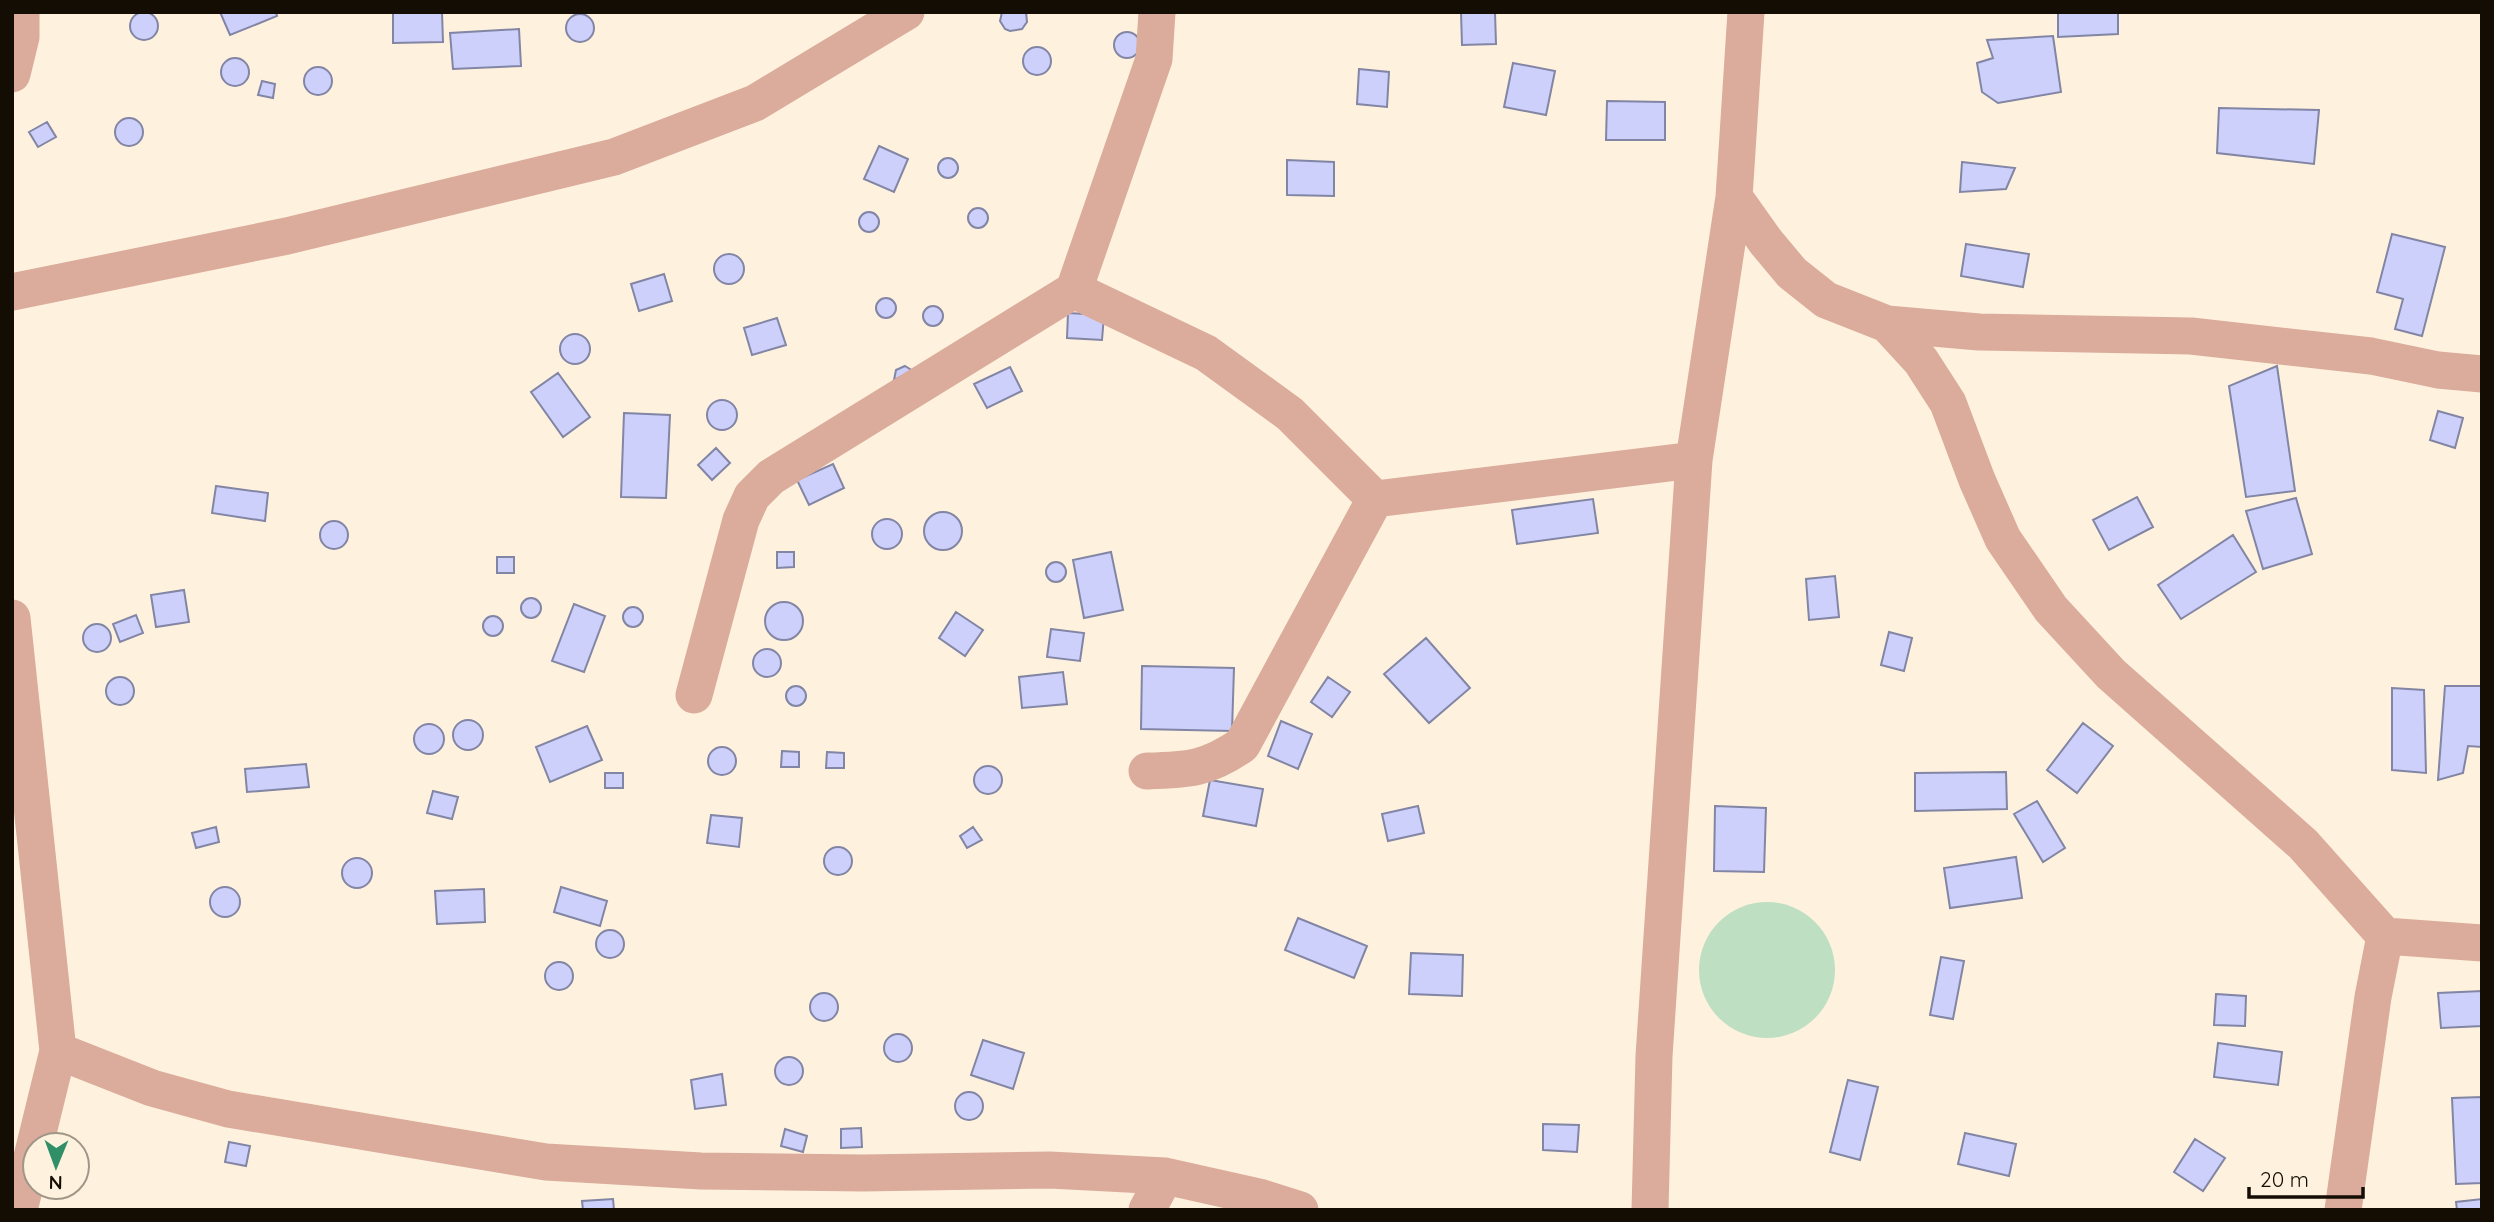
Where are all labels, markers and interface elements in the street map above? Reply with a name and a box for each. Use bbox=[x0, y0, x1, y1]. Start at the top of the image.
north arrow bbox=[21, 1131, 91, 1201]
scale bar bbox=[2249, 1156, 2363, 1200]
text: 20 m bbox=[2260, 1166, 2309, 1192]
text: N bbox=[49, 1171, 63, 1195]

